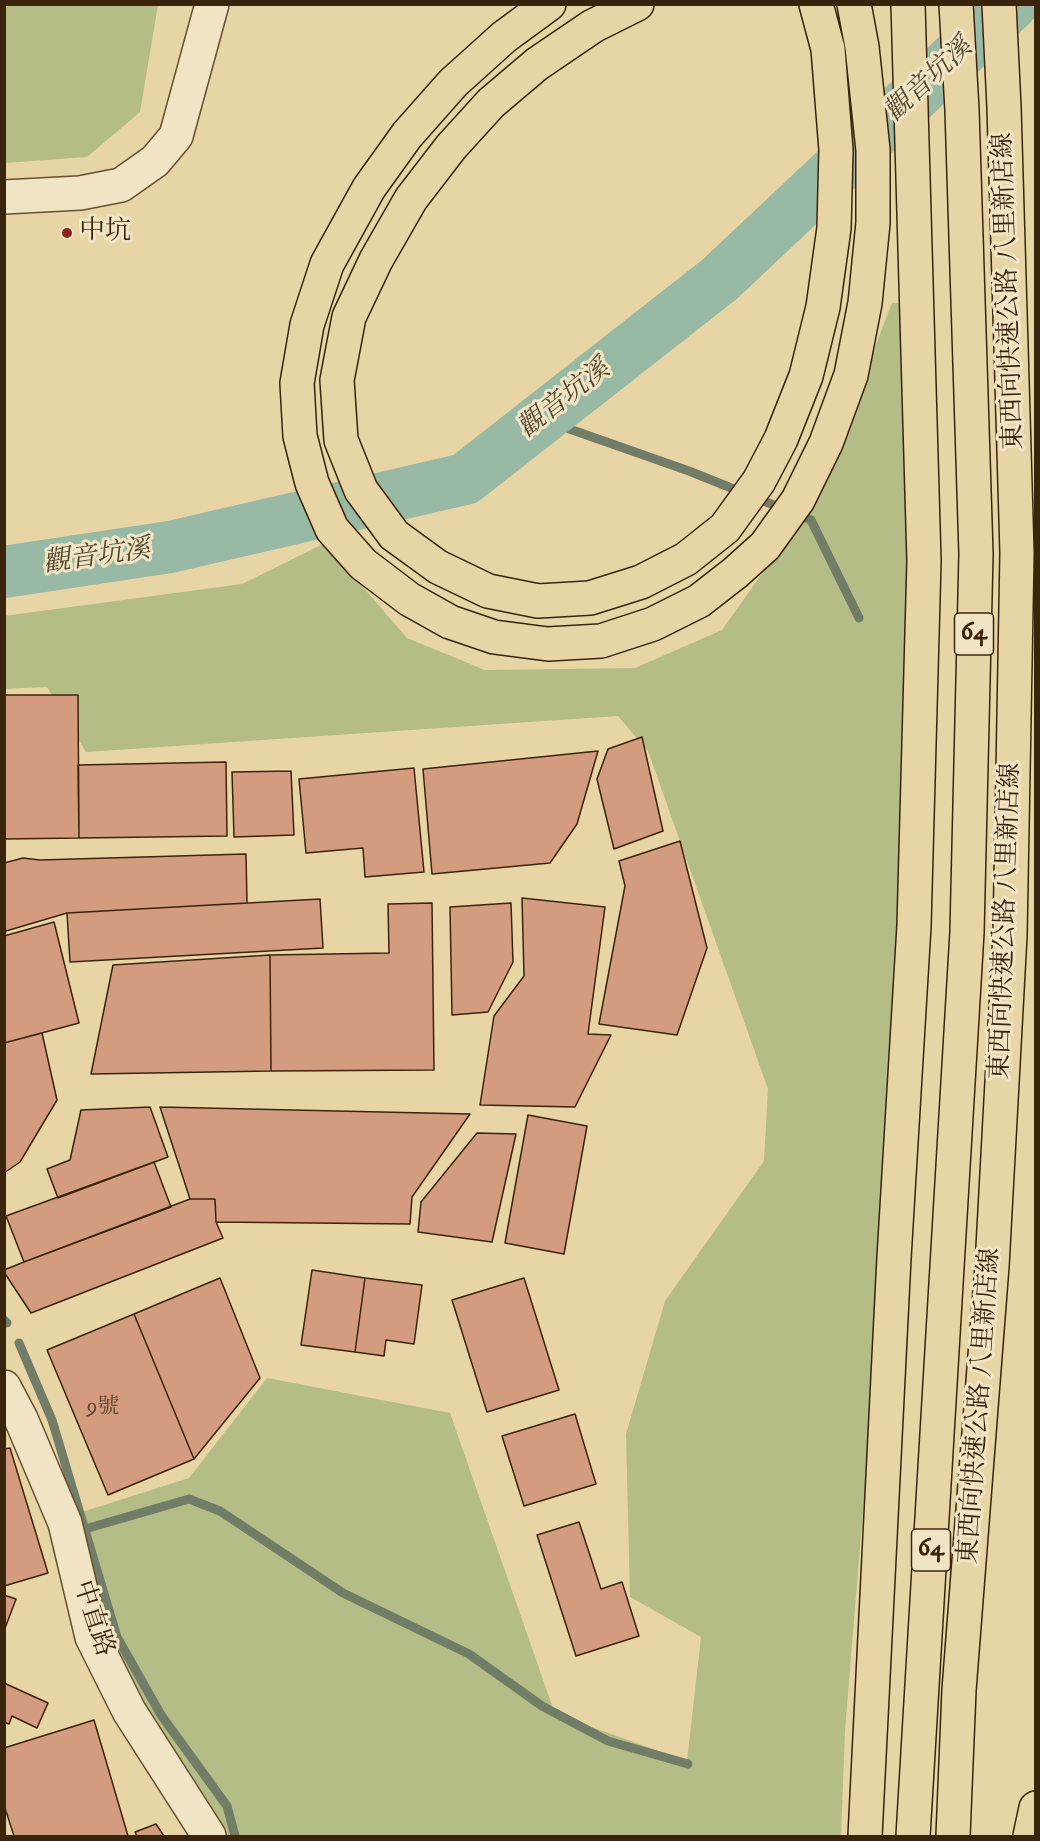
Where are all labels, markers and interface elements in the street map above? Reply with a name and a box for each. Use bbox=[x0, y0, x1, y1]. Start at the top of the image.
water label: 觀音坑溪 bbox=[879, 32, 981, 130]
street label: 東西向快速公路 八里新店線 bbox=[989, 132, 1031, 450]
place label: 中坑 bbox=[79, 217, 131, 249]
marker: 中坑 bbox=[60, 226, 74, 240]
water label: 觀音坑溪 bbox=[512, 354, 618, 446]
water label: 觀音坑溪 bbox=[41, 534, 153, 582]
road number: 64 bbox=[954, 613, 994, 655]
street label: 東西向快速公路 八里新店線 bbox=[986, 762, 1028, 1080]
street label: 東西向快速公路 八里新店線 bbox=[954, 1247, 1008, 1565]
house number: 9號 bbox=[87, 1395, 119, 1421]
road number: 64 bbox=[912, 1529, 950, 1571]
street label: 中直路 bbox=[65, 1577, 119, 1661]

